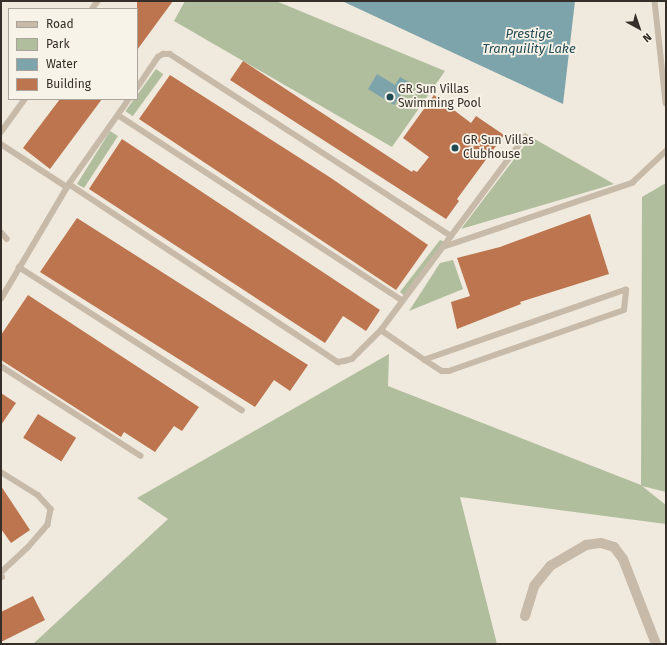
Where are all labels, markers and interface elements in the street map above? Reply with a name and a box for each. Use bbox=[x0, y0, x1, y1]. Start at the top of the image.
legend bbox=[8, 8, 138, 100]
north arrow bbox=[619, 8, 659, 48]
text: Road bbox=[46, 17, 74, 31]
water label: Prestige Tranquility Lake bbox=[482, 27, 576, 58]
text: N bbox=[640, 30, 654, 45]
text: Park bbox=[46, 37, 70, 51]
text: Water bbox=[46, 57, 77, 71]
text: Building bbox=[46, 77, 91, 91]
place label: GR Sun Villas Swimming Pool bbox=[398, 83, 481, 111]
marker: GR Sun Villas Swimming Pool bbox=[385, 92, 395, 102]
place label: GR Sun Villas Clubhouse bbox=[463, 134, 534, 162]
marker: GR Sun Villas Clubhouse bbox=[450, 143, 460, 153]

